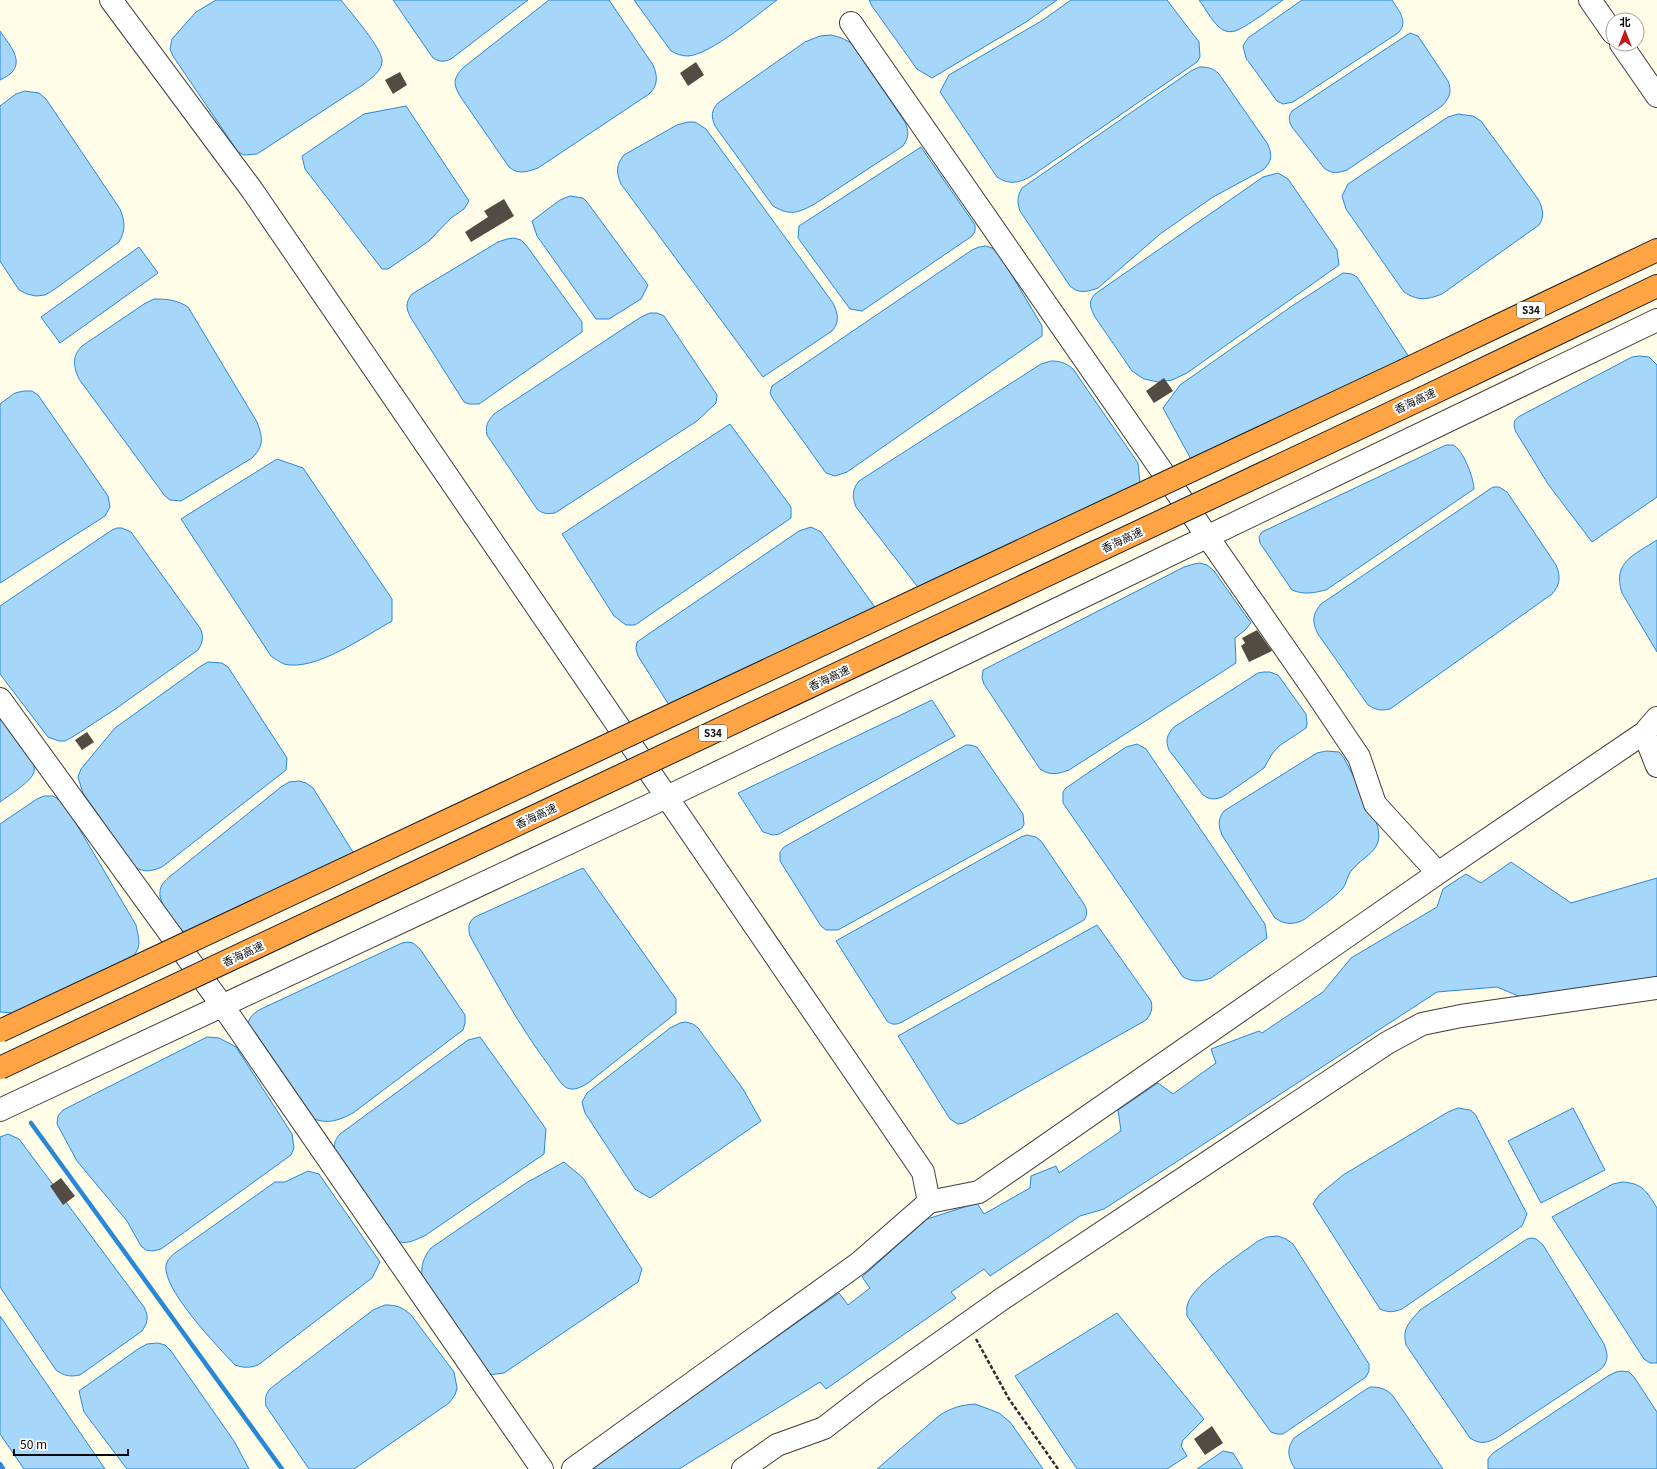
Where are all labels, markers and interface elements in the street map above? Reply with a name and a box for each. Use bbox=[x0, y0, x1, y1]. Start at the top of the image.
north arrow bbox=[1605, 12, 1645, 52]
text: 北 bbox=[1620, 13, 1631, 29]
road number: S34 bbox=[1517, 302, 1545, 318]
street label: 香海高速 bbox=[1391, 384, 1438, 417]
street label: 香海高速 bbox=[1098, 523, 1145, 556]
street label: 香海高速 bbox=[805, 661, 852, 694]
road number: S34 bbox=[699, 725, 727, 741]
street label: 香海高速 bbox=[512, 799, 559, 832]
street label: 香海高速 bbox=[219, 937, 266, 970]
scale bar bbox=[14, 1431, 128, 1457]
text: 50 m bbox=[20, 1435, 47, 1452]

